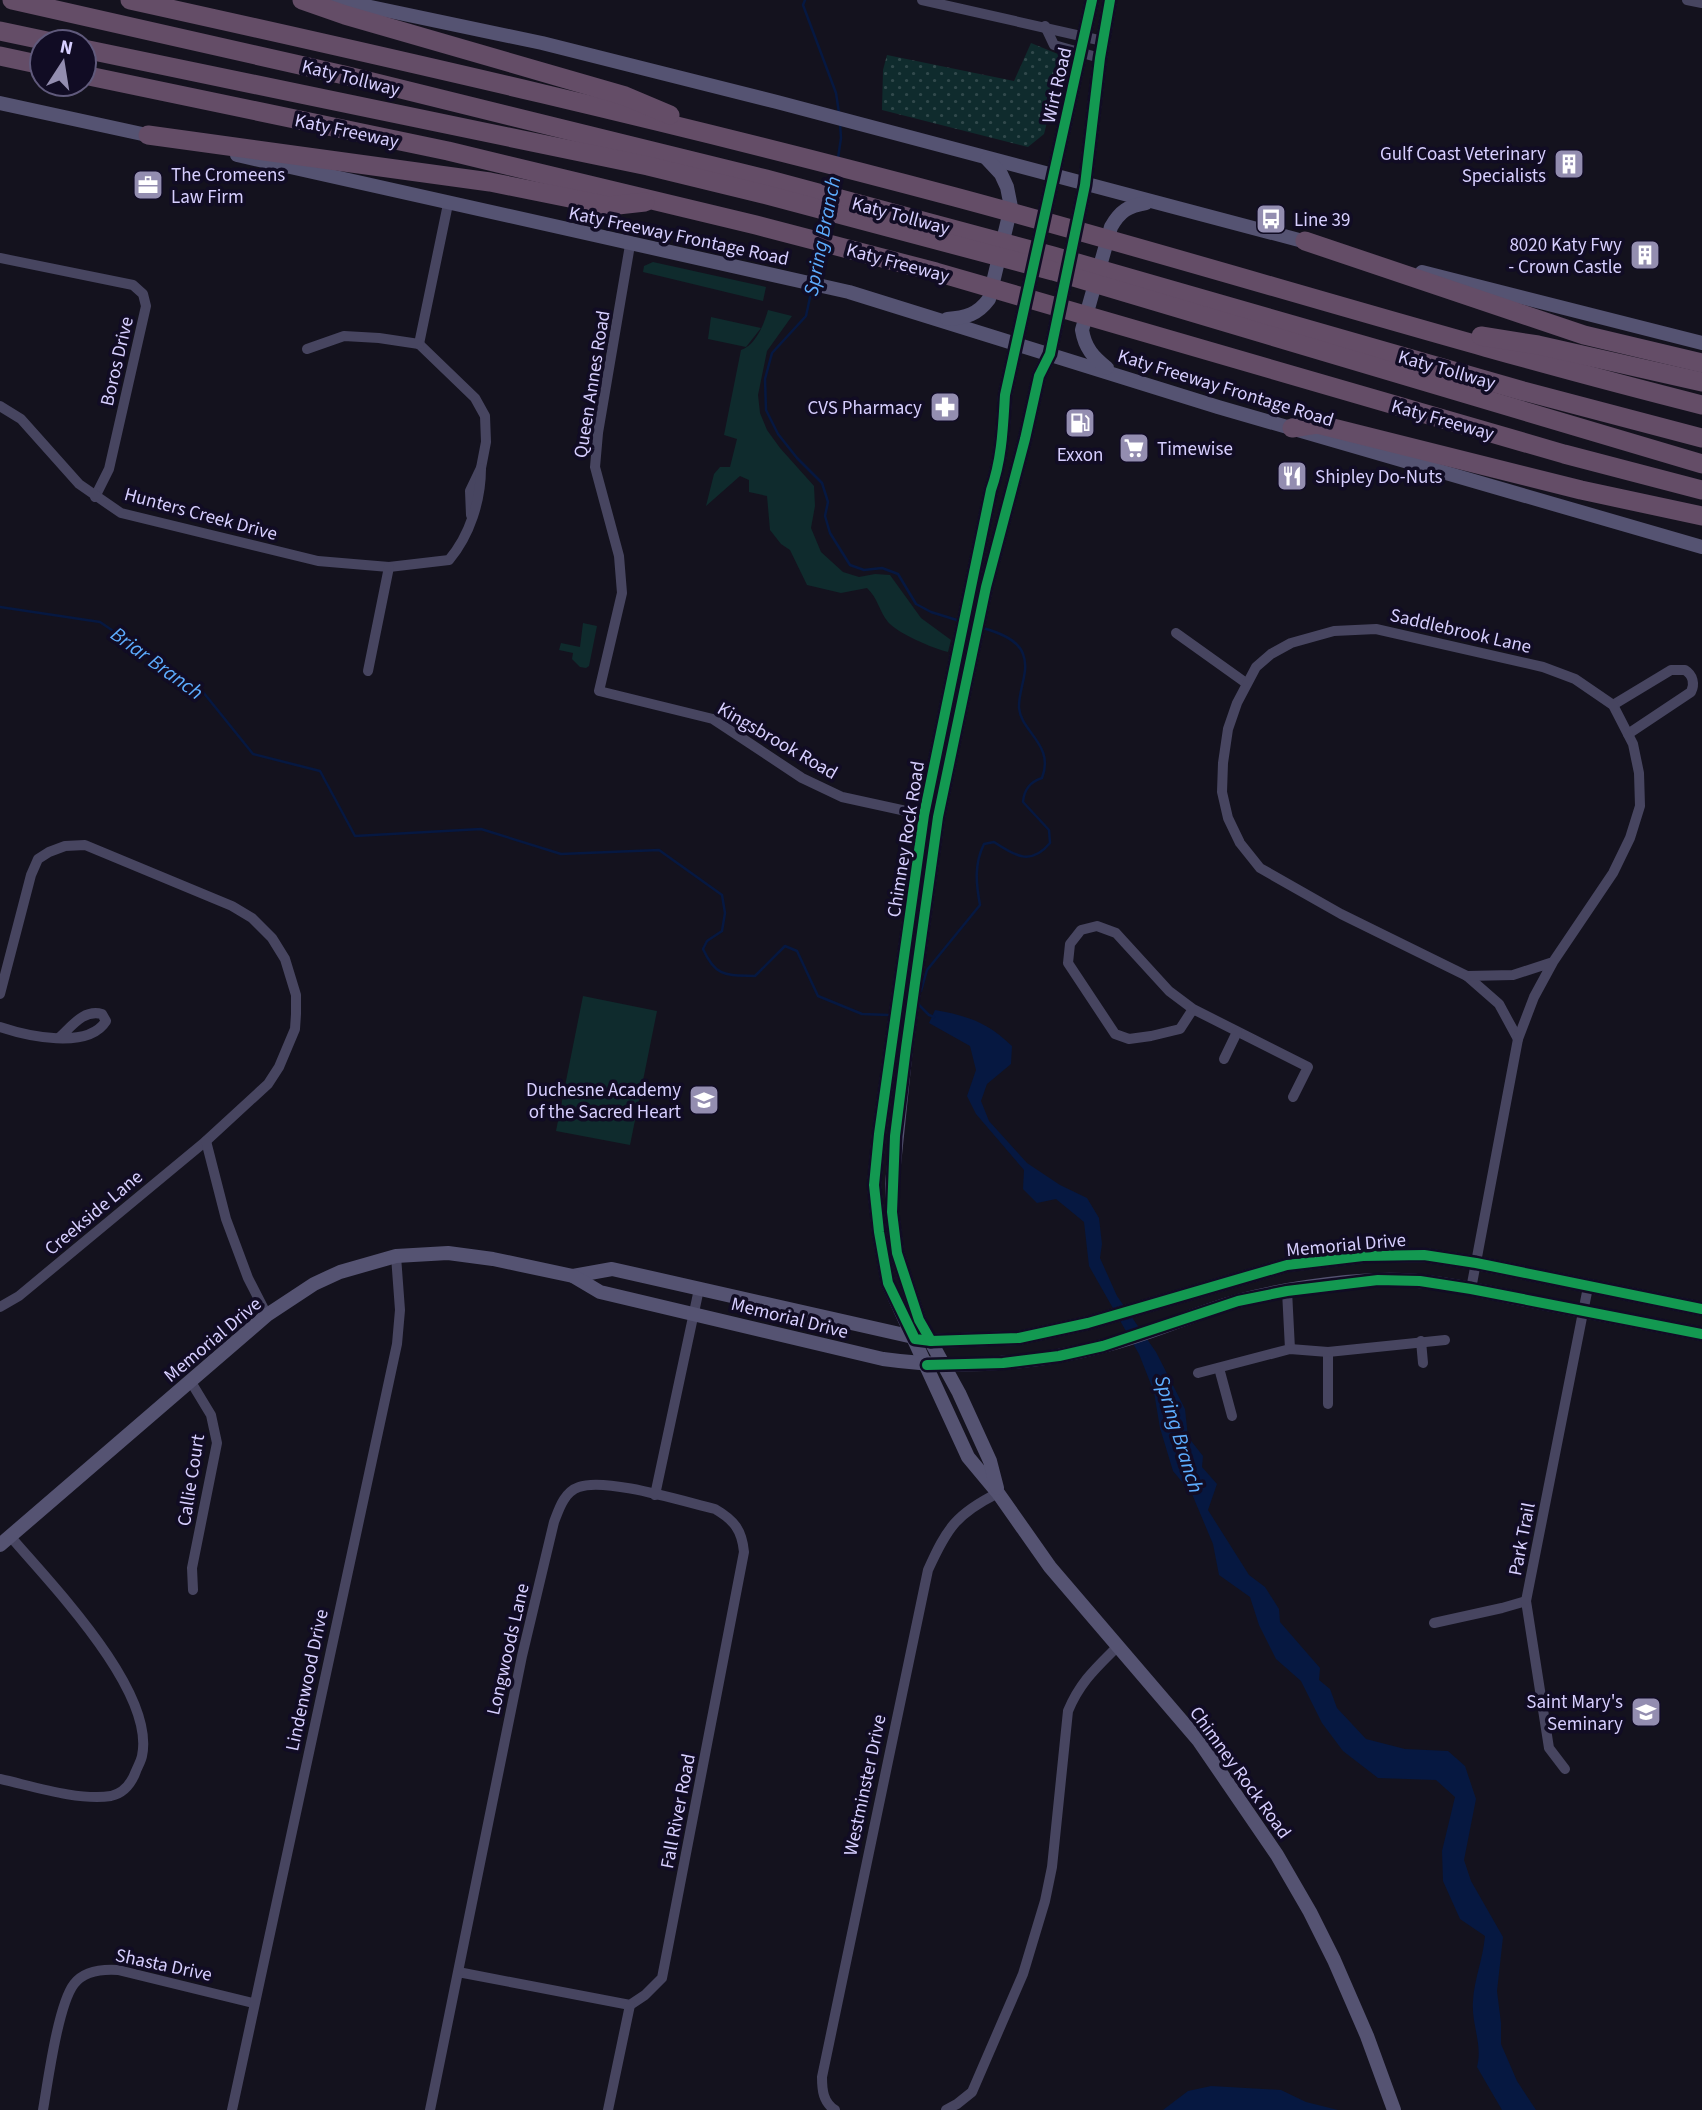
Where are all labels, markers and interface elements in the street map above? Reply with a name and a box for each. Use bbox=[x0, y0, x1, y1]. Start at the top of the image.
north arrow bbox=[28, 28, 98, 98]
text: N bbox=[57, 33, 75, 62]
street label: Wirt Road bbox=[1036, 45, 1079, 126]
street label: Katy Tollway bbox=[299, 53, 403, 104]
street label: Katy Freeway bbox=[292, 107, 401, 156]
place label: Gulf Coast Veterinary Specialists bbox=[1380, 141, 1546, 190]
building icon: Gulf Coast Veterinary Specialists bbox=[1552, 147, 1586, 181]
place label: The Cromeens Law Firm bbox=[171, 162, 285, 211]
office icon: The Cromeens Law Firm bbox=[131, 168, 165, 202]
water label: Spring Branch bbox=[796, 173, 848, 299]
street label: Katy Tollway bbox=[849, 190, 953, 242]
street label: Katy Freeway Frontage Road bbox=[566, 200, 791, 273]
bus stop icon: Line 39 bbox=[1254, 202, 1288, 236]
place label: Line 39 bbox=[1294, 207, 1350, 234]
place label: 8020 Katy Fwy - Crown Castle bbox=[1508, 232, 1622, 281]
street label: Katy Freeway bbox=[843, 237, 952, 290]
building icon: 8020 Katy Fwy - Crown Castle bbox=[1628, 238, 1662, 272]
street label: Queen Annes Road bbox=[567, 309, 617, 460]
street label: Boros Drive bbox=[94, 314, 141, 409]
street label: Katy Freeway Frontage Road bbox=[1114, 343, 1337, 434]
street label: Katy Tollway bbox=[1395, 344, 1499, 397]
pharmacy icon: CVS Pharmacy bbox=[928, 390, 962, 424]
street label: Katy Freeway bbox=[1388, 393, 1497, 448]
place label: CVS Pharmacy bbox=[807, 395, 922, 422]
fuel station icon: Exxon bbox=[1063, 406, 1097, 440]
supermarket icon: Timewise bbox=[1117, 431, 1151, 465]
place label: Timewise bbox=[1157, 436, 1233, 463]
place label: Exxon bbox=[1057, 442, 1103, 469]
restaurant icon: Shipley Do-Nuts bbox=[1275, 459, 1309, 493]
place label: Shipley Do-Nuts bbox=[1315, 464, 1443, 491]
street label: Hunters Creek Drive bbox=[121, 481, 280, 548]
street label: Saddlebrook Lane bbox=[1387, 602, 1534, 661]
water label: Briar Branch bbox=[104, 619, 210, 707]
street label: Kingsbrook Road bbox=[712, 696, 843, 787]
street label: Chimney Rock Road bbox=[881, 759, 932, 919]
place label: Duchesne Academy of the Sacred Heart bbox=[526, 1077, 682, 1126]
school or university icon: Duchesne Academy of the Sacred Heart bbox=[687, 1083, 721, 1117]
street label: Creekside Lane bbox=[39, 1164, 149, 1262]
street label: Memorial Drive bbox=[1285, 1227, 1407, 1264]
street label: Memorial Drive bbox=[158, 1291, 268, 1389]
street label: Memorial Drive bbox=[728, 1291, 851, 1346]
water label: Spring Branch bbox=[1147, 1371, 1211, 1497]
street label: Callie Court bbox=[171, 1432, 212, 1528]
street label: Park Trail bbox=[1502, 1500, 1543, 1578]
street label: Longwoods Lane bbox=[480, 1581, 537, 1718]
street label: Lindenwood Drive bbox=[279, 1607, 336, 1754]
place label: Saint Mary's Seminary bbox=[1526, 1689, 1623, 1738]
school or university icon: Saint Mary's Seminary bbox=[1629, 1695, 1663, 1729]
street label: Chimney Rock Road bbox=[1182, 1701, 1297, 1845]
street label: Westminster Drive bbox=[837, 1712, 894, 1859]
street label: Fall River Road bbox=[654, 1751, 703, 1871]
street label: Shasta Drive bbox=[113, 1942, 215, 1989]

